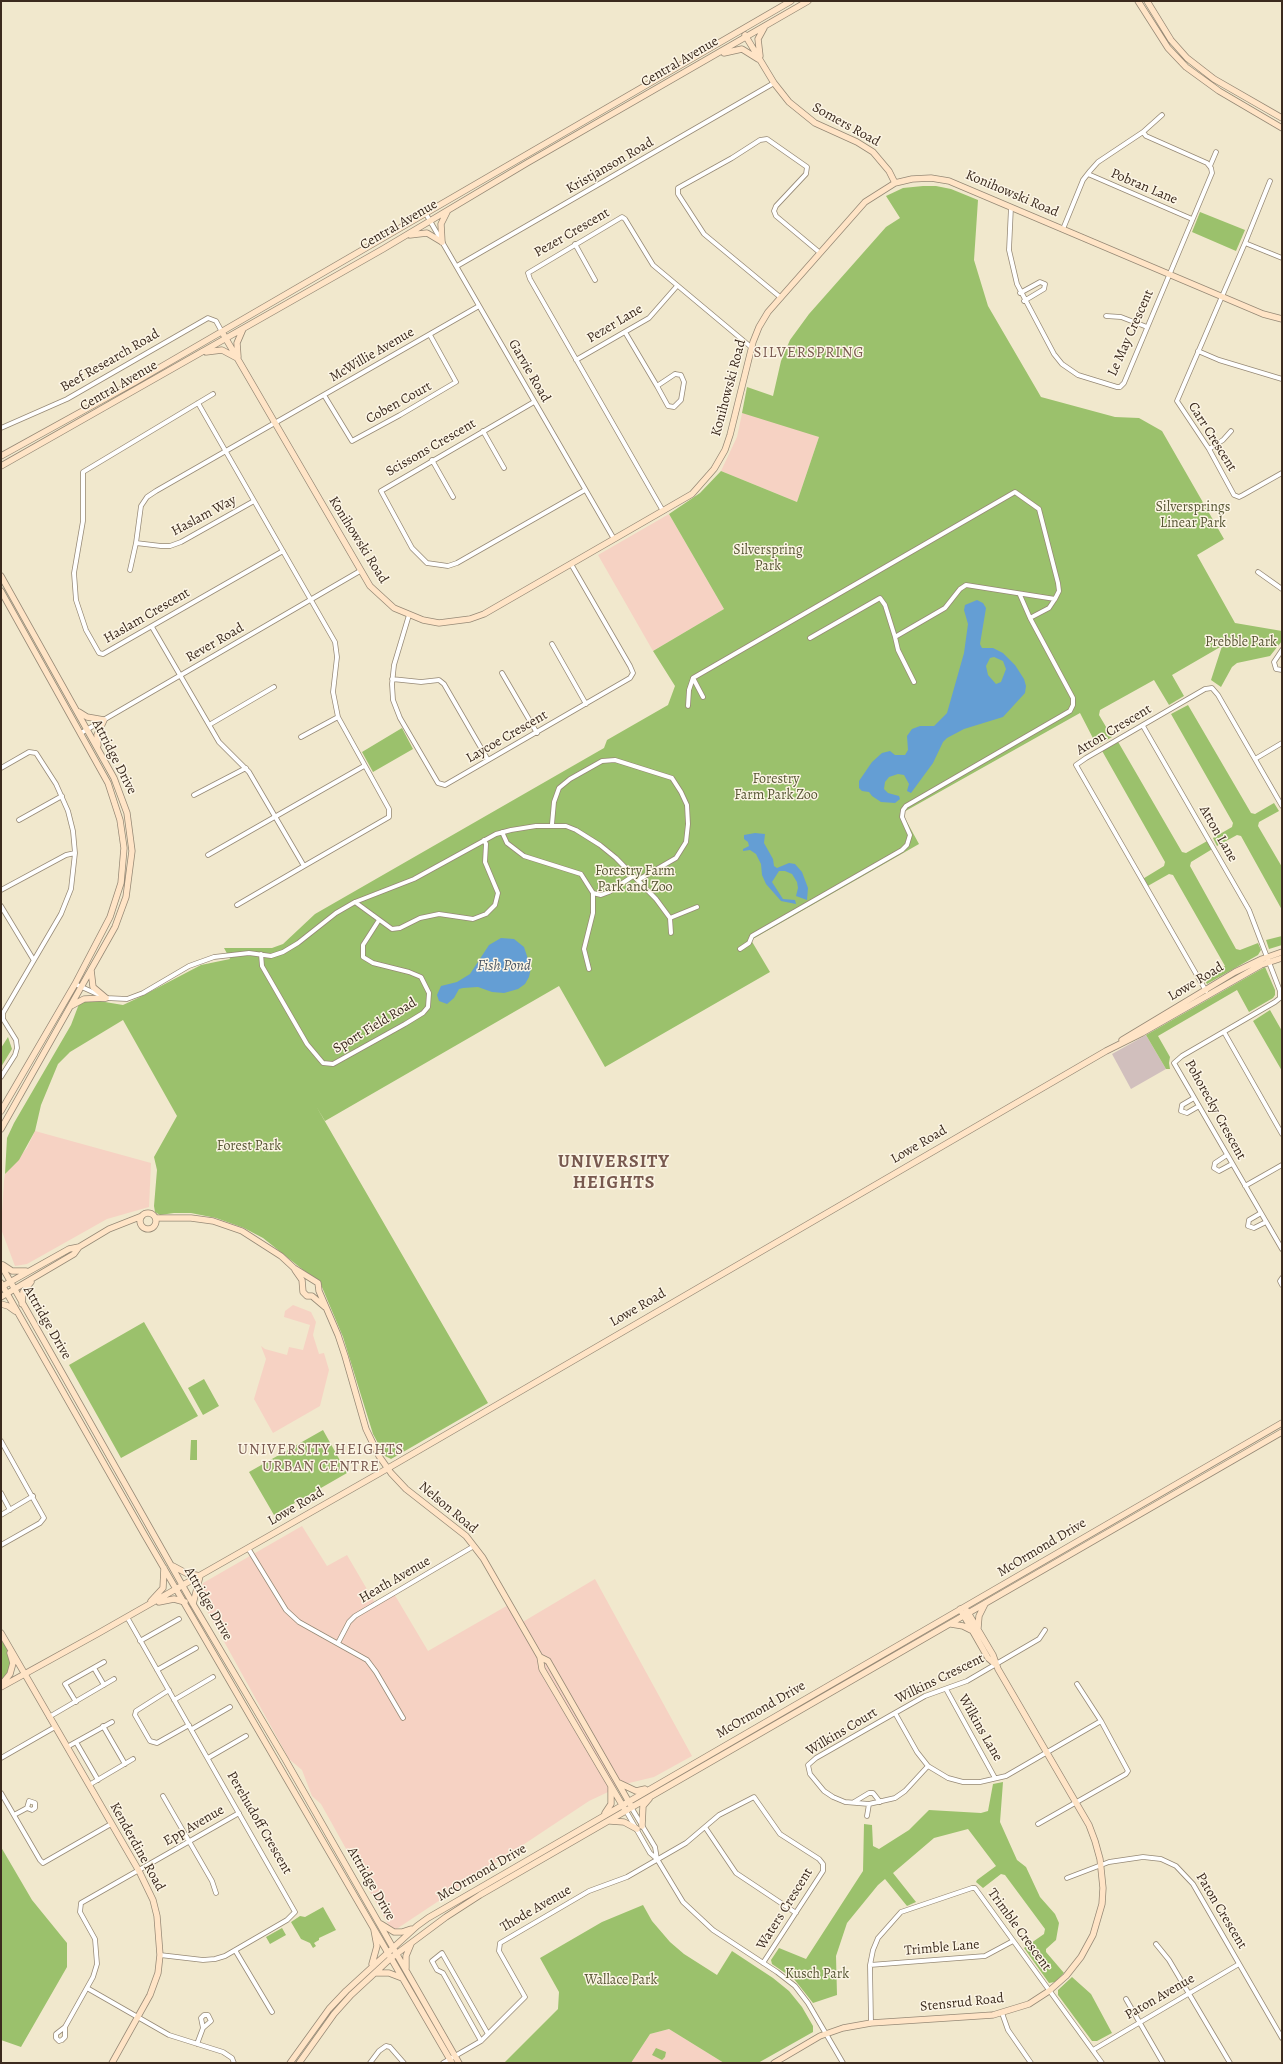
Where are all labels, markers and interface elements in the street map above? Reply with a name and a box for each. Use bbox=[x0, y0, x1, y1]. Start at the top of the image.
street label: Central Avenue bbox=[638, 33, 722, 91]
street label: Somers Road bbox=[809, 99, 883, 151]
street label: Kristjanson Road bbox=[563, 134, 657, 198]
street label: Pobran Lane bbox=[1108, 165, 1180, 209]
street label: Konihowski Road bbox=[963, 167, 1061, 221]
street label: Central Avenue bbox=[357, 196, 441, 254]
street label: Pezer Crescent bbox=[531, 205, 613, 261]
street label: Le May Crescent bbox=[1104, 287, 1158, 379]
street label: Pezer Lane bbox=[584, 301, 646, 347]
street label: McWillie Avenue bbox=[327, 324, 417, 386]
street label: Beef Research Road bbox=[58, 326, 162, 396]
street label: Garvie Road bbox=[504, 337, 554, 405]
street label: Konihowski Road bbox=[708, 338, 750, 438]
district label: SILVERSPRING bbox=[753, 344, 865, 362]
street label: Central Avenue bbox=[77, 357, 161, 415]
street label: Coben Court bbox=[363, 378, 435, 428]
street label: Carr Crescent bbox=[1184, 399, 1240, 475]
street label: Scissons Crescent bbox=[383, 415, 479, 481]
street label: Haslam Way bbox=[169, 492, 239, 540]
street label: Konihowski Road bbox=[325, 493, 391, 587]
park label: Silversprings Linear Park bbox=[1156, 500, 1230, 532]
park label: Silverspring Park bbox=[733, 543, 803, 576]
street label: Haslam Crescent bbox=[101, 585, 193, 647]
street label: Rever Road bbox=[183, 620, 247, 666]
park label: Prebble Park bbox=[1205, 635, 1277, 651]
street label: Atton Crescent bbox=[1073, 701, 1155, 759]
street label: Laycoe Crescent bbox=[463, 707, 551, 767]
street label: Attridge Drive bbox=[88, 717, 140, 797]
park label: Forestry Farm Park Zoo bbox=[734, 772, 818, 804]
street label: Atton Lane bbox=[1195, 803, 1241, 865]
park label: Forestry Farm Park and Zoo bbox=[595, 864, 675, 896]
water label: Fish Pond bbox=[477, 957, 531, 975]
street label: Lowe Road bbox=[1165, 959, 1227, 1005]
street label: Sport Field Road bbox=[330, 994, 420, 1058]
street label: Pohorecky Crescent bbox=[1181, 1057, 1249, 1163]
street label: Lowe Road bbox=[888, 1122, 950, 1168]
park label: Forest Park bbox=[217, 1139, 281, 1155]
district label: UNIVERSITY HEIGHTS bbox=[558, 1152, 670, 1194]
street label: Attridge Drive bbox=[19, 1283, 75, 1363]
street label: Lowe Road bbox=[607, 1285, 669, 1331]
district label: UNIVERSITY HEIGHTS URBAN CENTRE bbox=[238, 1441, 404, 1476]
street label: Nelson Road bbox=[415, 1479, 481, 1537]
street label: Lowe Road bbox=[265, 1484, 327, 1530]
street label: McOrmond Drive bbox=[995, 1515, 1089, 1581]
street label: Heath Avenue bbox=[356, 1553, 434, 1607]
street label: Attridge Drive bbox=[180, 1564, 236, 1644]
street label: Wilkins Crescent bbox=[893, 1650, 987, 1708]
street label: McOrmond Drive bbox=[713, 1678, 809, 1742]
street label: Wilkins Lane bbox=[954, 1692, 1006, 1764]
street label: Wilkins Court bbox=[803, 1704, 881, 1760]
street label: Perehudoff Crescent bbox=[223, 1769, 295, 1877]
street label: Kenderdine Road bbox=[106, 1800, 168, 1894]
street label: Epp Avenue bbox=[161, 1802, 227, 1850]
street label: McOrmond Drive bbox=[434, 1841, 530, 1905]
street label: Attridge Drive bbox=[343, 1844, 399, 1924]
street label: Waters Crescent bbox=[753, 1865, 817, 1953]
street label: Paton Crescent bbox=[1192, 1870, 1250, 1952]
street label: Thode Avenue bbox=[498, 1882, 574, 1936]
street label: Trimble Crescent bbox=[984, 1886, 1054, 1974]
street label: Trimble Lane bbox=[904, 1936, 980, 1960]
park label: Kusch Park bbox=[785, 1967, 849, 1983]
street label: Paton Avenue bbox=[1122, 1970, 1198, 2024]
park label: Wallace Park bbox=[585, 1973, 657, 1989]
street label: Stensrud Road bbox=[919, 1990, 1005, 2016]

